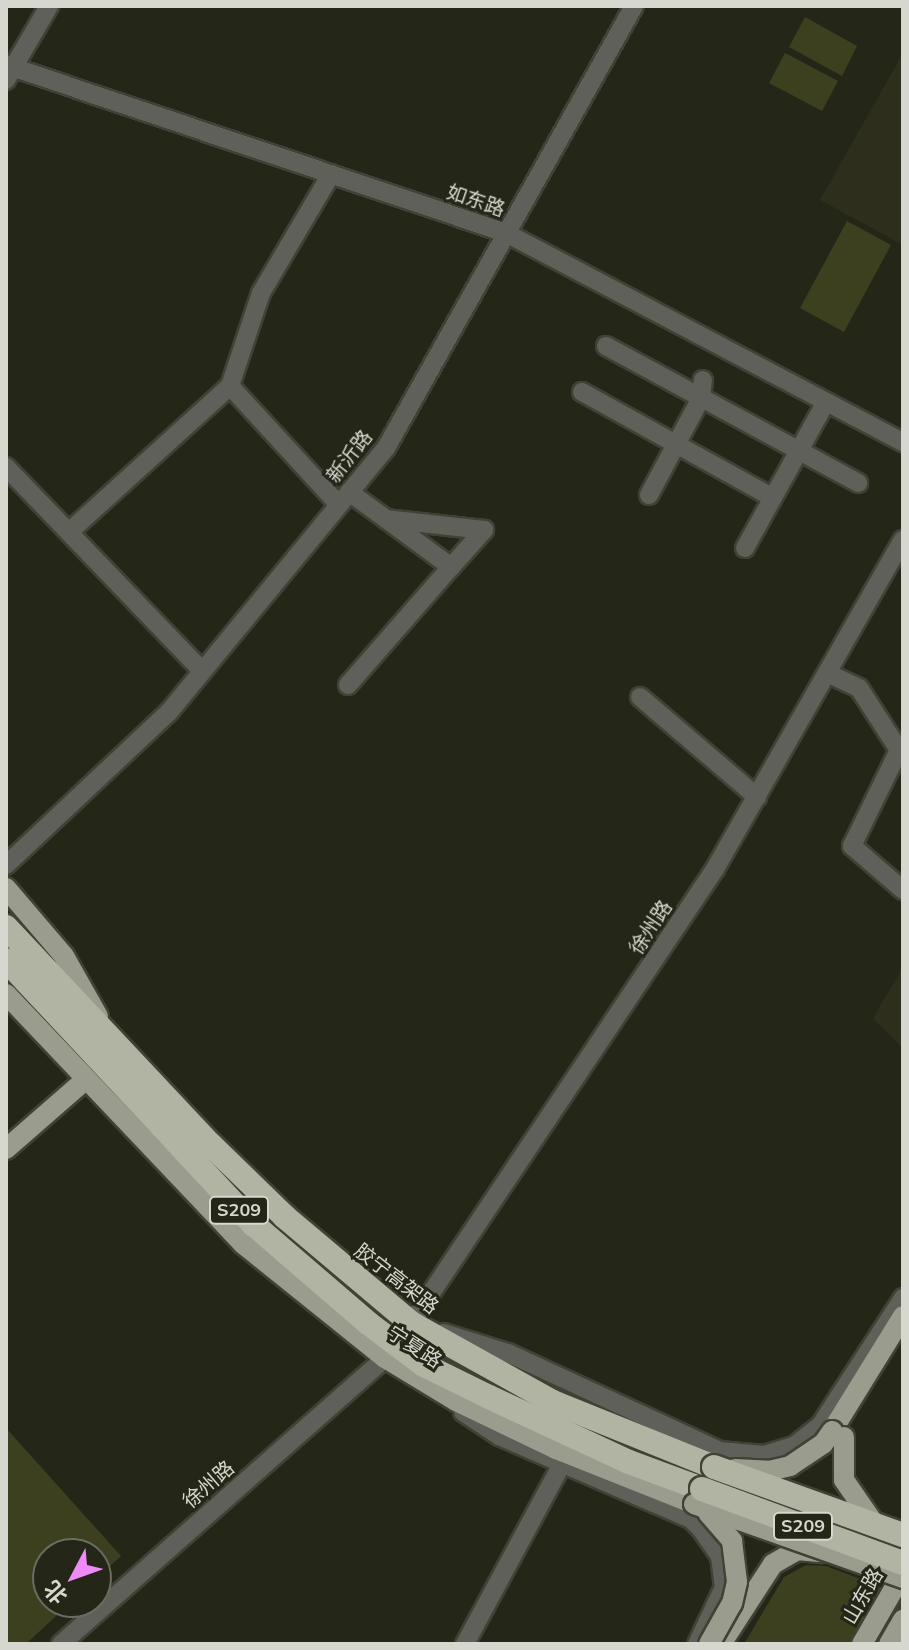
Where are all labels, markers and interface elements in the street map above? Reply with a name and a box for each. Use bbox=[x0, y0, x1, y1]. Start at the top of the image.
street label: 如东路 bbox=[444, 179, 508, 221]
street label: 新沂路 bbox=[321, 425, 377, 487]
street label: 徐州路 bbox=[623, 895, 677, 959]
road number: S209 bbox=[207, 1196, 271, 1224]
street label: 胶宁高架路 bbox=[350, 1238, 444, 1318]
street label: 宁夏路 bbox=[383, 1320, 447, 1372]
street label: 徐州路 bbox=[177, 1455, 239, 1513]
road number: S209 bbox=[771, 1512, 835, 1540]
north arrow bbox=[32, 1538, 112, 1618]
street label: 山东路 bbox=[837, 1564, 887, 1628]
text: 北 bbox=[38, 1575, 73, 1610]

